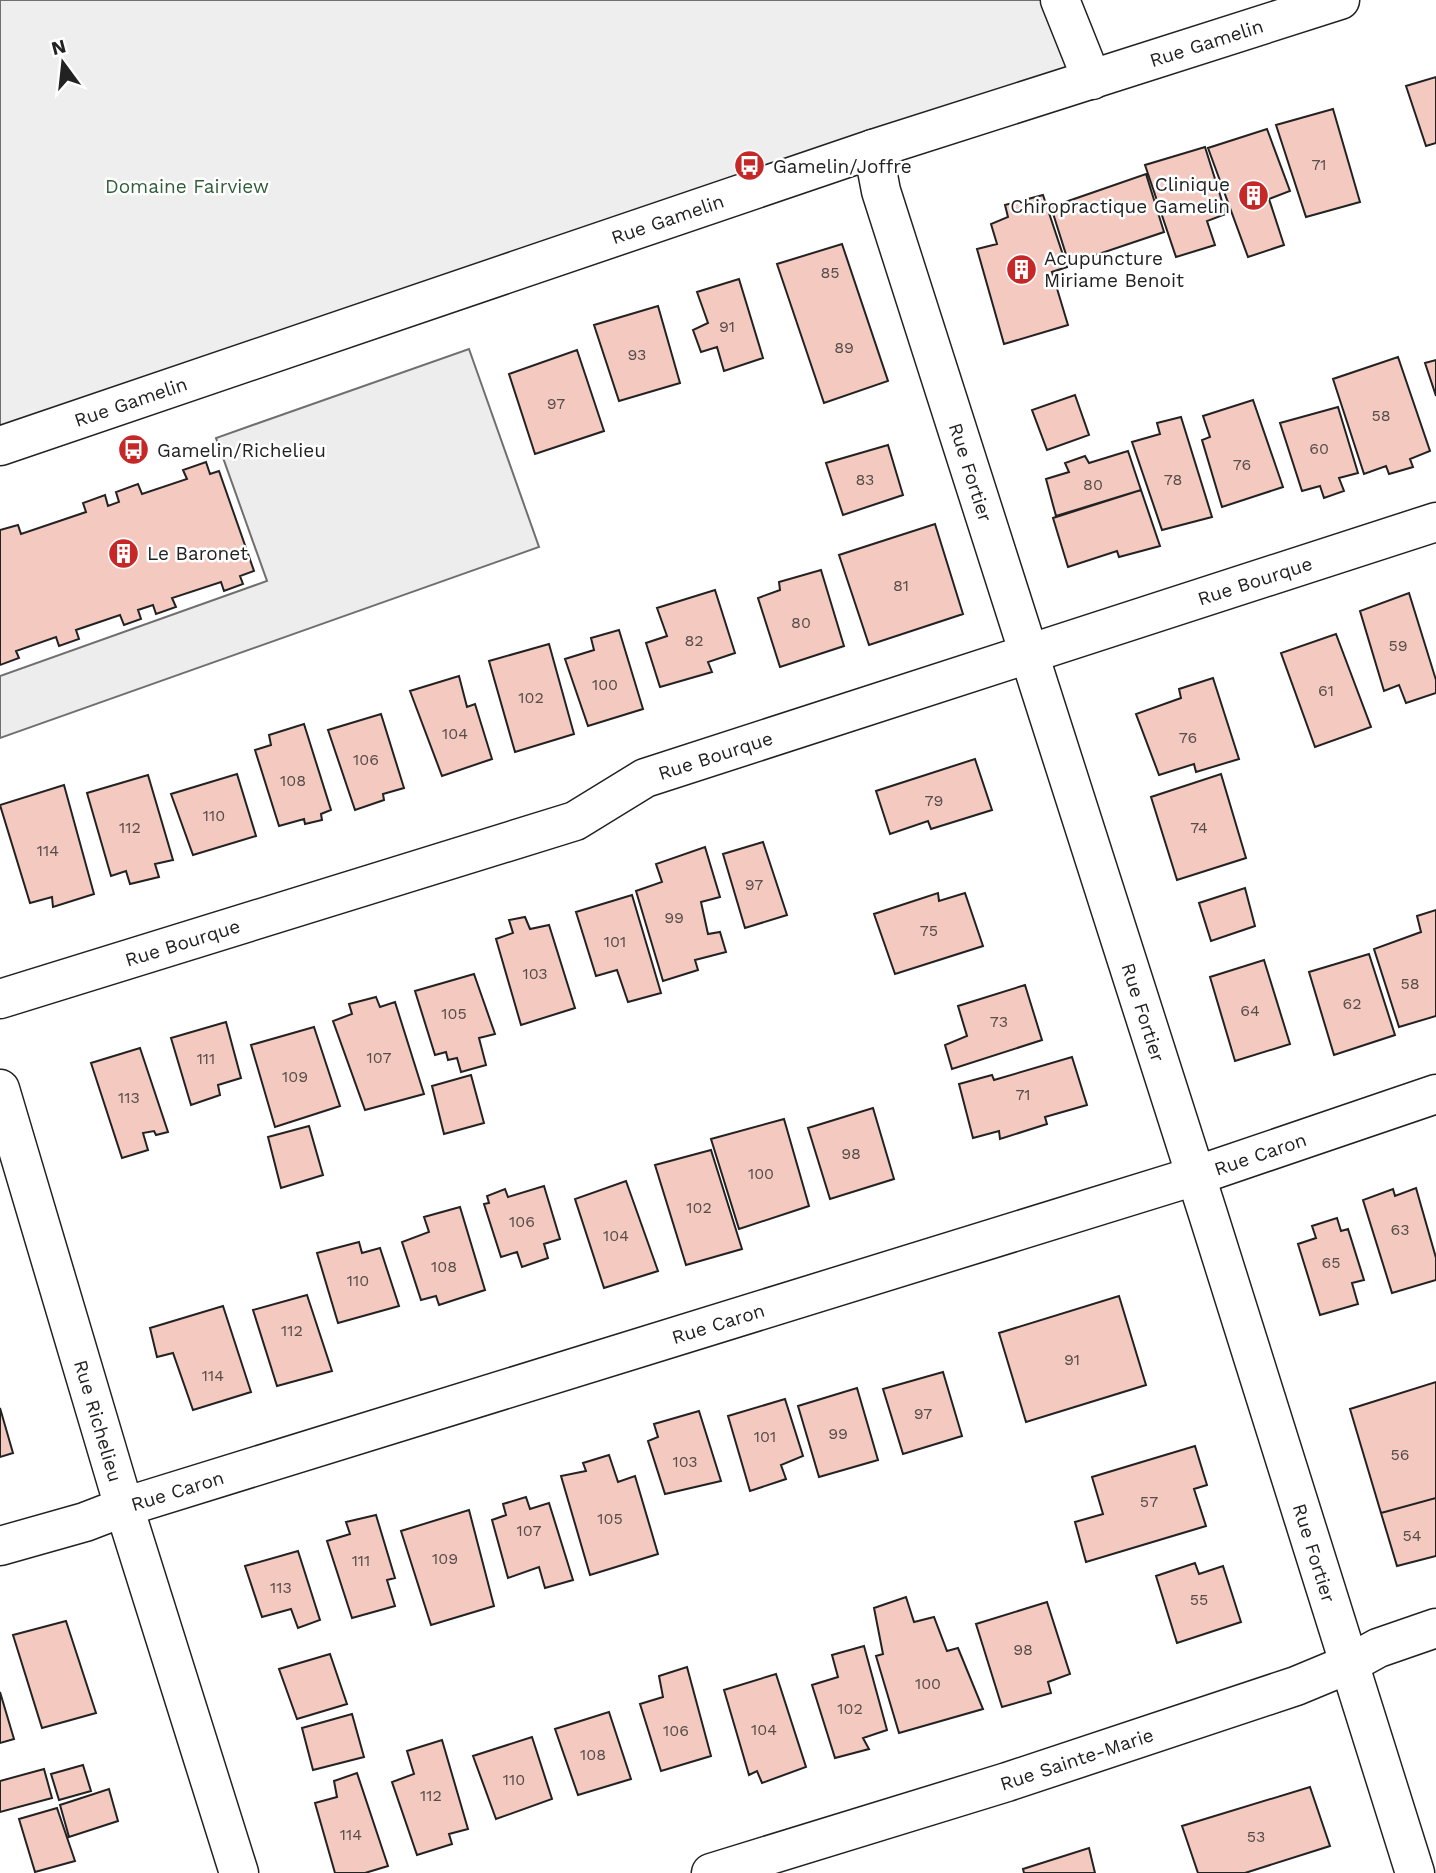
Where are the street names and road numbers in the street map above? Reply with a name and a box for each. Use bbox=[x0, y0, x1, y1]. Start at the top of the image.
street label: Rue Gamelin bbox=[1147, 14, 1266, 72]
street label: Rue Gamelin bbox=[608, 190, 727, 249]
street label: Rue Gamelin bbox=[71, 372, 190, 432]
street label: Rue Fortier bbox=[944, 420, 997, 525]
street label: Rue Bourque bbox=[1195, 552, 1315, 610]
street label: Rue Bourque bbox=[655, 726, 776, 785]
street label: Rue Bourque bbox=[122, 914, 243, 972]
street label: Rue Fortier bbox=[1116, 960, 1170, 1065]
street label: Rue Caron bbox=[1211, 1128, 1310, 1181]
street label: Rue Caron bbox=[669, 1299, 768, 1349]
street label: Rue Richelieu bbox=[69, 1357, 127, 1485]
street label: Rue Caron bbox=[128, 1466, 227, 1516]
street label: Rue Fortier bbox=[1288, 1501, 1340, 1606]
street label: Rue Sainte-Marie bbox=[997, 1723, 1156, 1795]

